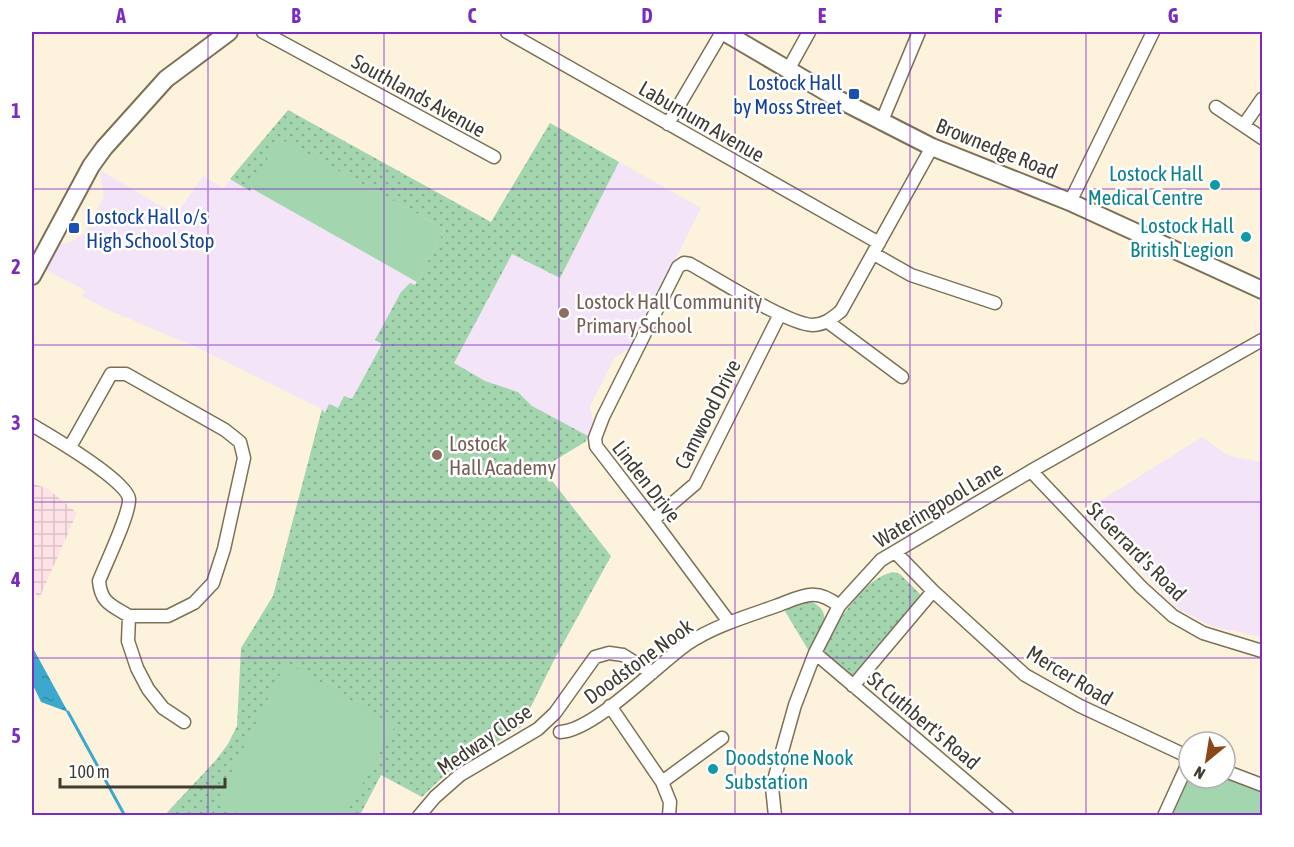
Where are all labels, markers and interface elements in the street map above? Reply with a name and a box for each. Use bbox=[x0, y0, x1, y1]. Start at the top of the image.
text: A bbox=[115, 4, 126, 27]
text: B bbox=[291, 4, 301, 27]
text: C bbox=[468, 4, 477, 27]
text: D bbox=[641, 4, 653, 27]
text: E bbox=[818, 4, 827, 27]
text: F bbox=[994, 4, 1002, 27]
text: G bbox=[1168, 4, 1179, 27]
street label: Southlands Avenue bbox=[348, 48, 490, 142]
place label: Lostock Hall by Moss Street bbox=[733, 70, 842, 118]
street label: Laburnum Avenue bbox=[635, 75, 769, 167]
marker: Lostock Hall by Moss Street bbox=[847, 87, 861, 101]
text: 1 bbox=[11, 99, 21, 122]
street label: Brownedge Road bbox=[933, 113, 1061, 183]
place label: Lostock Hall Medical Centre bbox=[1088, 161, 1203, 209]
marker: Lostock Hall Medical Centre bbox=[1208, 178, 1222, 192]
place label: Lostock Hall o/s High School Stop bbox=[86, 204, 215, 252]
place label: Lostock Hall British Legion bbox=[1130, 213, 1234, 261]
marker: Lostock Hall o/s High School Stop bbox=[67, 221, 81, 235]
marker: Lostock Hall British Legion bbox=[1239, 230, 1253, 244]
text: 2 bbox=[11, 255, 21, 278]
place label: Lostock Hall Community Primary School bbox=[576, 289, 763, 337]
marker: Lostock Hall Community Primary School bbox=[557, 306, 571, 320]
street label: Camwood Drive bbox=[669, 355, 745, 473]
text: 3 bbox=[11, 411, 21, 434]
place label: Lostock Hall Academy bbox=[449, 431, 556, 479]
street label: Linden Drive bbox=[608, 436, 686, 526]
marker: Lostock Hall Academy bbox=[430, 448, 444, 462]
street label: Wateringpool Lane bbox=[869, 456, 1007, 552]
street label: St Gerrard's Road bbox=[1083, 497, 1191, 605]
text: 4 bbox=[10, 568, 21, 591]
street label: Doodstone Nook bbox=[579, 614, 697, 708]
street label: Mercer Road bbox=[1023, 640, 1117, 710]
street label: St Cuthbert's Road bbox=[863, 666, 985, 774]
street label: Medway Close bbox=[432, 699, 536, 779]
text: 5 bbox=[11, 724, 21, 747]
north arrow bbox=[1177, 730, 1237, 790]
place label: Doodstone Nook Substation bbox=[725, 745, 854, 793]
scale bar bbox=[60, 751, 225, 789]
text: 100 m bbox=[69, 761, 110, 782]
marker: Doodstone Nook Substation bbox=[706, 762, 720, 776]
text: N bbox=[1191, 763, 1208, 783]

